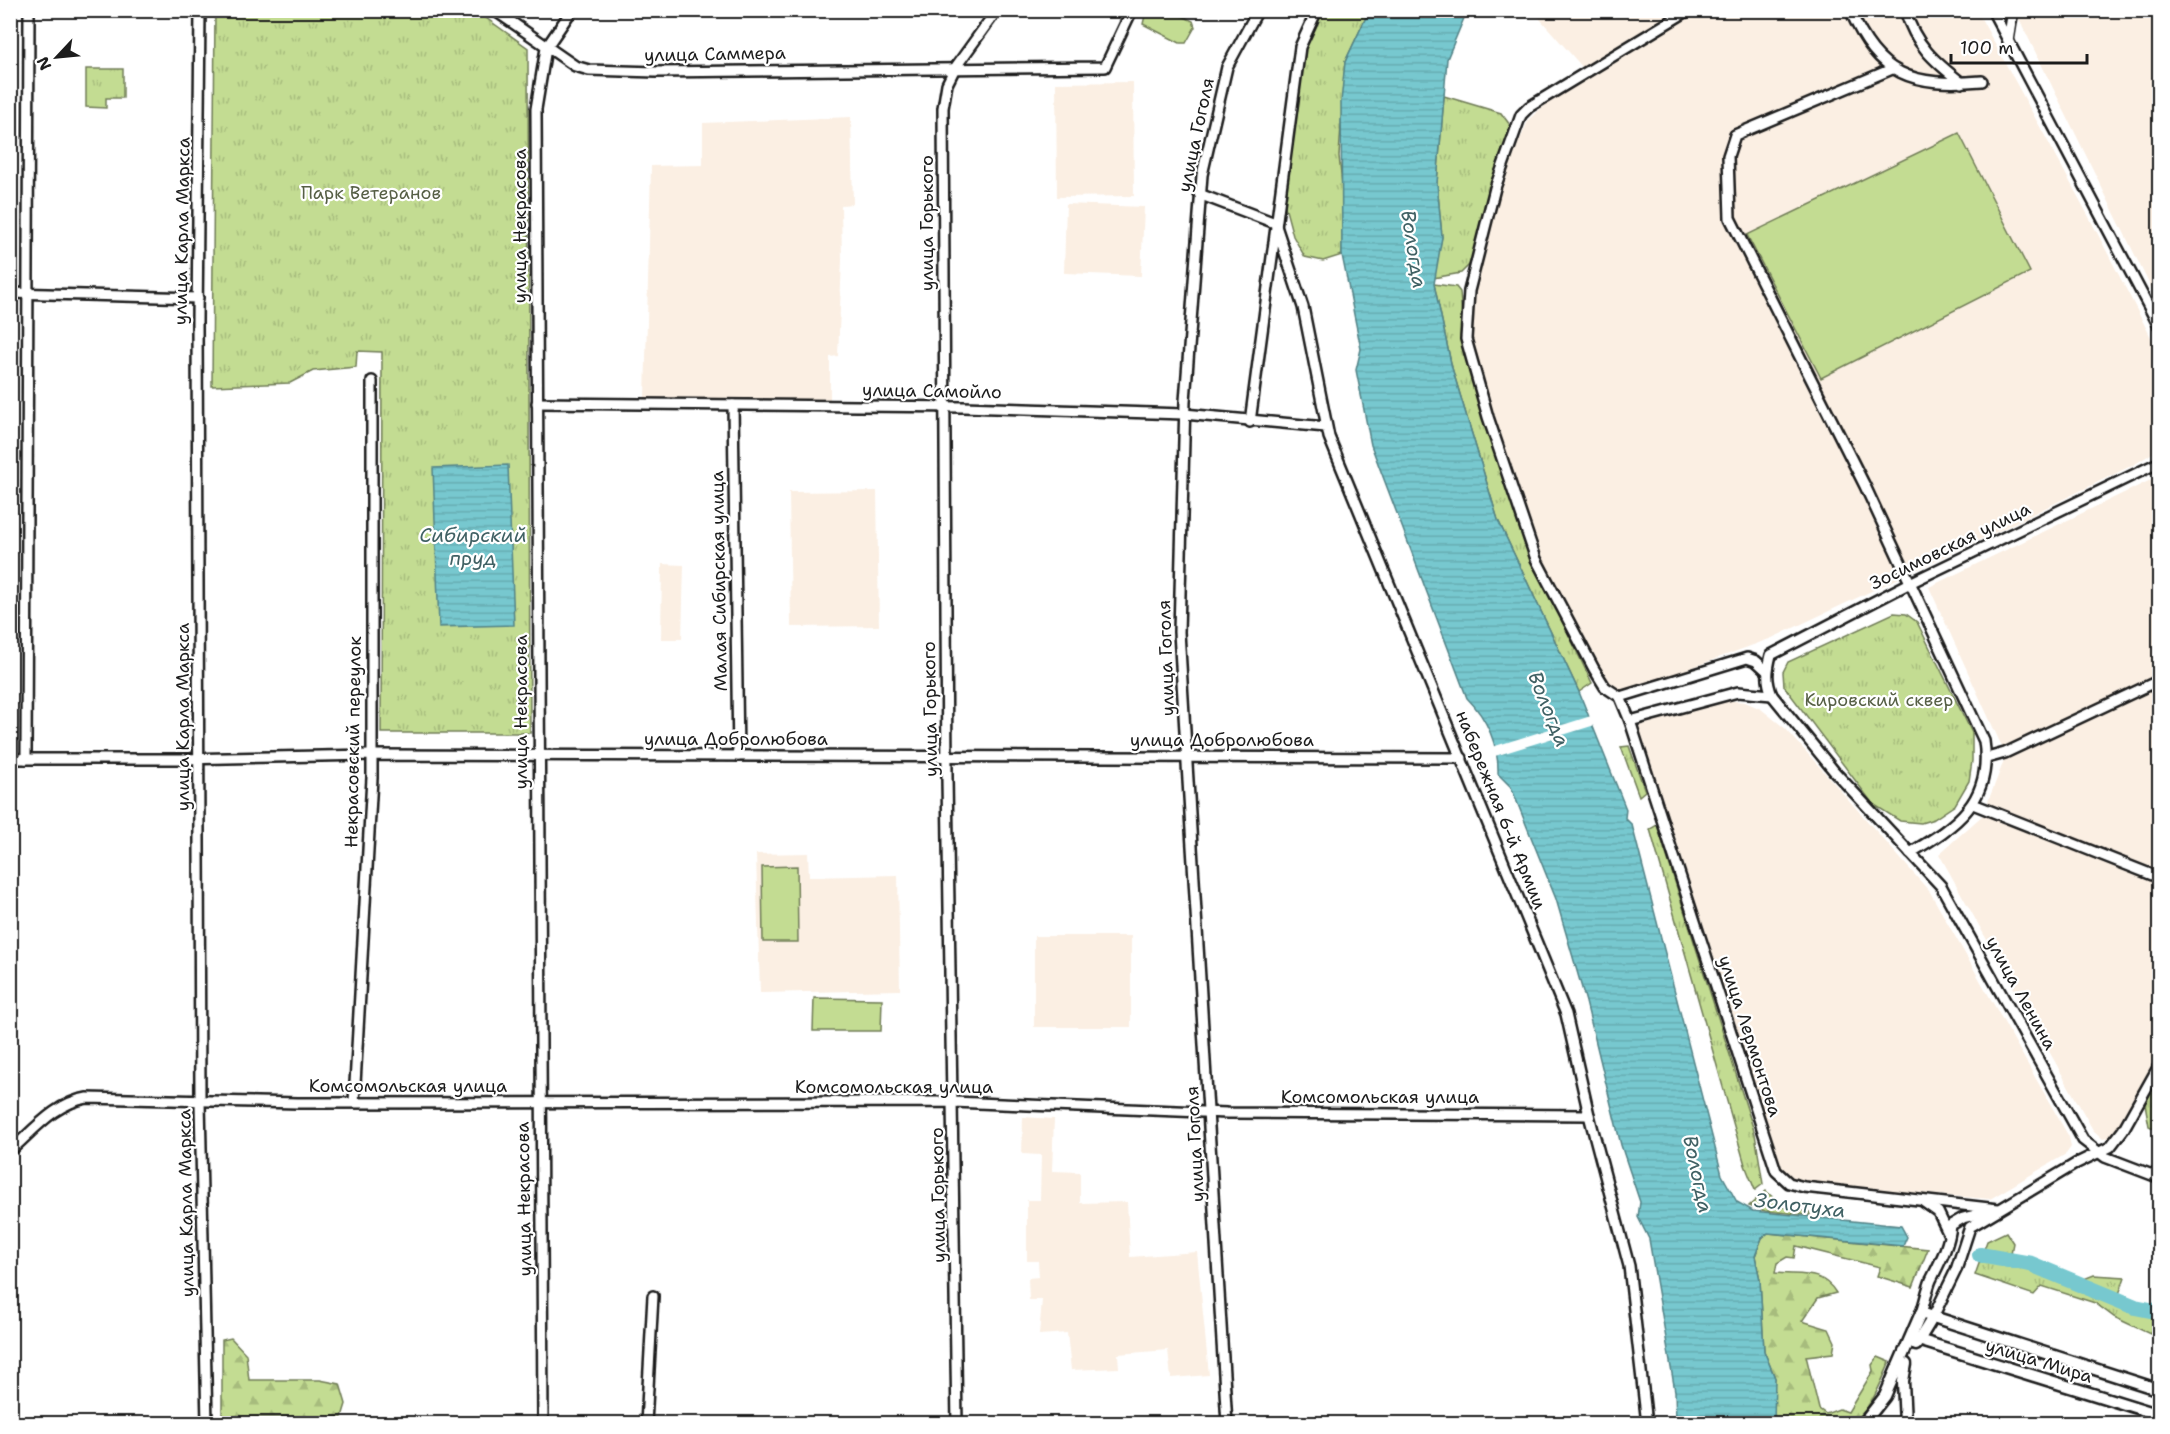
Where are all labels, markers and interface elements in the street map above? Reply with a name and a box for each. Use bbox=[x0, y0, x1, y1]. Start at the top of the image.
north arrow bbox=[27, 27, 87, 87]
scale bar bbox=[1951, 27, 2088, 65]
text: 100 m bbox=[1960, 36, 2014, 60]
street label: улица Саммера bbox=[644, 41, 786, 67]
text: N bbox=[32, 53, 56, 74]
street label: улица Гоголя bbox=[1172, 76, 1220, 194]
street label: улица Карла Маркса bbox=[168, 137, 196, 325]
street label: улица Некрасова bbox=[508, 149, 532, 303]
street label: улица Горького bbox=[915, 155, 939, 291]
park label: Парк Ветеранов bbox=[301, 181, 441, 205]
water label: Вологда bbox=[1395, 208, 1433, 290]
street label: улица Самойло bbox=[862, 378, 1002, 404]
street label: Малая Сибирская улица bbox=[705, 470, 733, 692]
street label: Зосимовская улица bbox=[1866, 497, 2034, 595]
water label: Сибирский пруд bbox=[419, 522, 527, 571]
street label: улица Гоголя bbox=[1152, 599, 1180, 717]
street label: улица Карла Маркса bbox=[171, 623, 195, 811]
street label: Некрасовский переулок bbox=[339, 635, 367, 848]
street label: улица Некрасова bbox=[509, 635, 533, 789]
street label: улица Горького bbox=[917, 641, 943, 777]
water label: Вологда bbox=[1522, 668, 1576, 750]
park label: Кировский сквер bbox=[1805, 688, 1953, 712]
street label: набережная 6-й Армии bbox=[1450, 707, 1552, 913]
street label: улица Добролюбова bbox=[644, 727, 828, 751]
street label: улица Добролюбова bbox=[1130, 728, 1314, 752]
street label: улица Ленина bbox=[1980, 932, 2062, 1054]
street label: улица Лермонтова bbox=[1713, 952, 1787, 1120]
street label: Комсомольская улица bbox=[309, 1074, 507, 1098]
street label: Комсомольская улица bbox=[795, 1075, 993, 1099]
street label: улица Гоголя bbox=[1180, 1085, 1210, 1203]
street label: Комсомольская улица bbox=[1281, 1085, 1479, 1109]
street label: улица Карла Маркса bbox=[172, 1109, 200, 1297]
street label: улица Некрасова bbox=[511, 1121, 537, 1277]
street label: улица Горького bbox=[925, 1127, 951, 1263]
water label: Вологда bbox=[1677, 1133, 1719, 1215]
water label: Золотуха bbox=[1753, 1187, 1847, 1223]
street label: улица Мира bbox=[1982, 1333, 2096, 1389]

